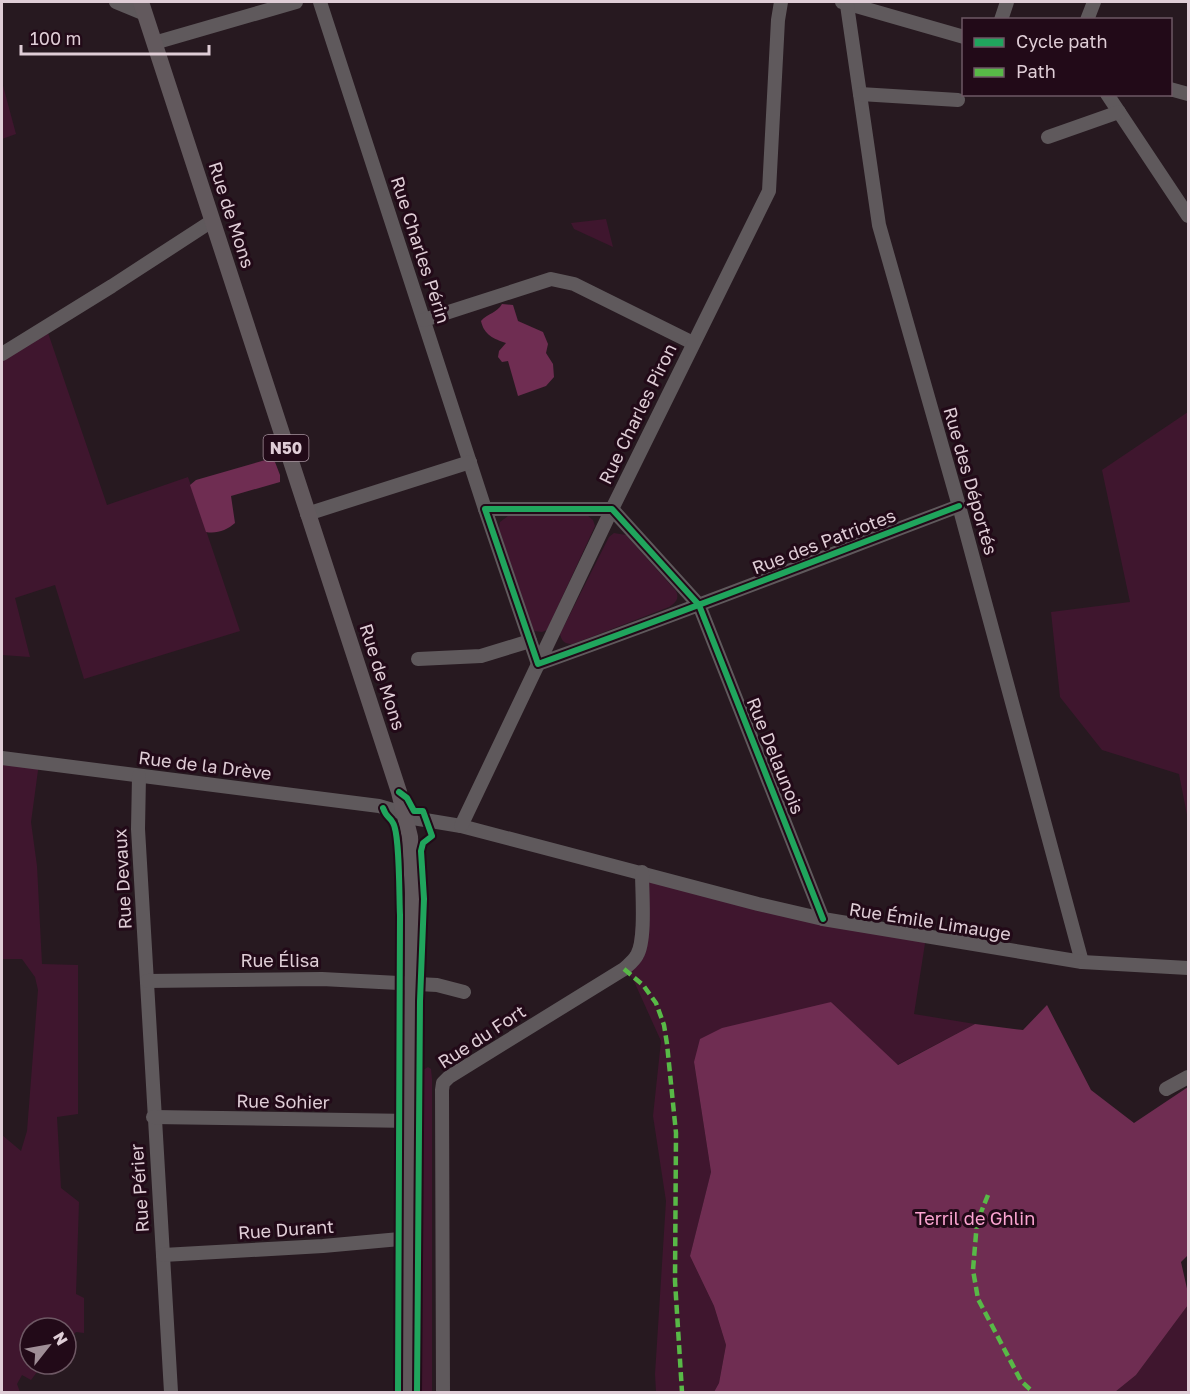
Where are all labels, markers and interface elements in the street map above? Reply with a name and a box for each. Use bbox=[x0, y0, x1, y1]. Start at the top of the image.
scale bar bbox=[21, 18, 208, 56]
legend bbox=[962, 18, 1172, 96]
text: 100 m bbox=[30, 27, 81, 49]
text: Cycle path bbox=[1016, 30, 1108, 52]
text: Path bbox=[1016, 60, 1056, 82]
street label: Rue de Mons bbox=[204, 159, 260, 271]
street label: Rue Charles Périn bbox=[387, 173, 455, 326]
street label: Rue Charles Piron bbox=[594, 340, 681, 487]
street label: Rue des Déportés bbox=[939, 404, 1003, 557]
road number: N50 bbox=[264, 435, 308, 461]
street label: Rue des Patriotes bbox=[749, 504, 898, 579]
street label: Rue de Mons bbox=[355, 621, 411, 733]
street label: Rue Delaunois bbox=[743, 694, 809, 817]
street label: Rue de la Drève bbox=[137, 746, 273, 784]
street label: Rue Devaux bbox=[108, 828, 136, 930]
street label: Rue Émile Limauge bbox=[848, 897, 1013, 945]
street label: Rue Élisa bbox=[241, 949, 319, 971]
street label: Rue du Fort bbox=[433, 1000, 529, 1073]
street label: Rue Sohier bbox=[236, 1089, 330, 1113]
street label: Rue Périer bbox=[125, 1143, 153, 1233]
park label: Terril de Ghlin bbox=[915, 1207, 1035, 1229]
street label: Rue Durant bbox=[237, 1215, 335, 1243]
north arrow bbox=[18, 1316, 78, 1376]
text: N bbox=[49, 1328, 73, 1349]

